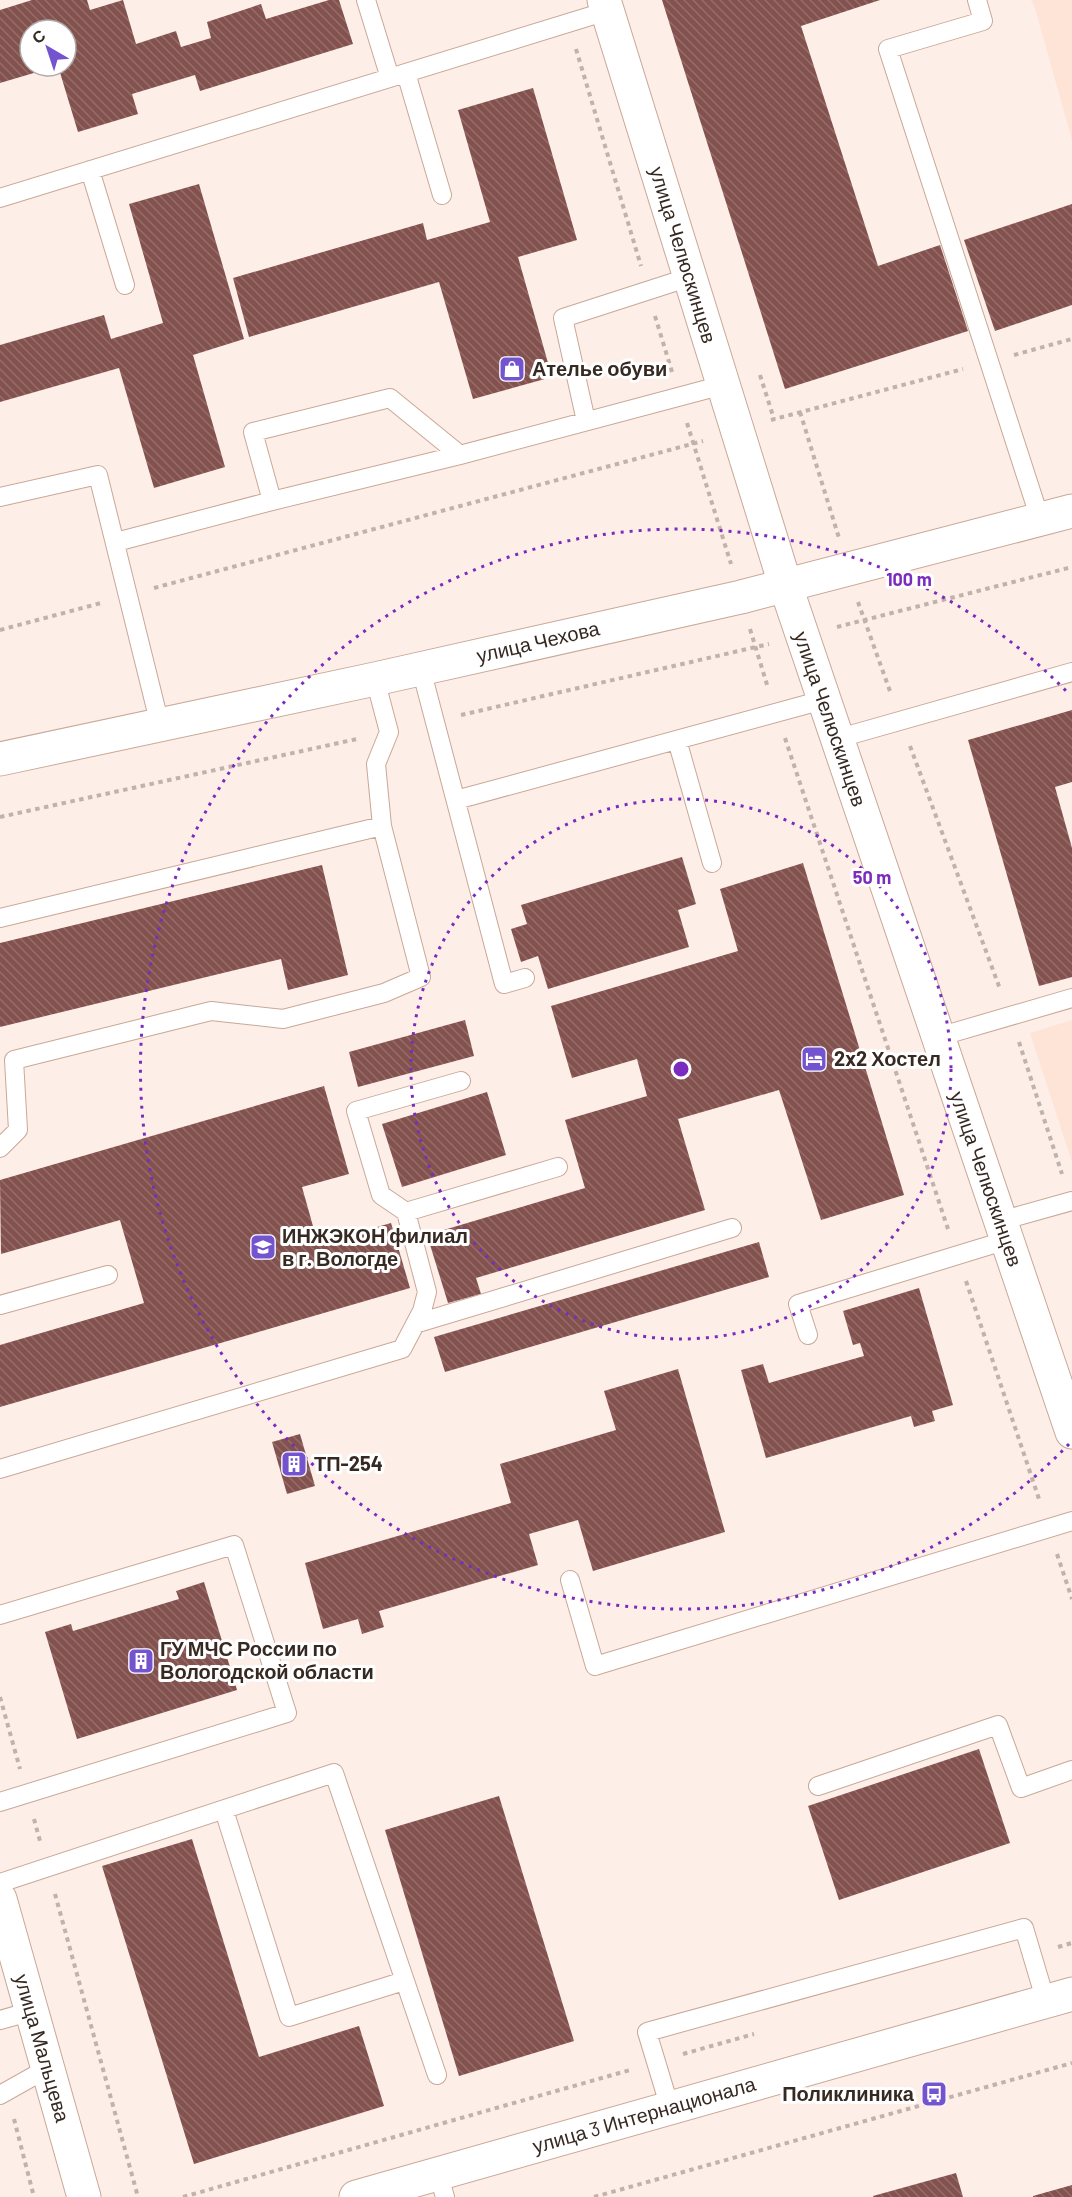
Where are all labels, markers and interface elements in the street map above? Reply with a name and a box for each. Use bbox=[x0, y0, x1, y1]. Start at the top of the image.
north arrow bbox=[18, 18, 78, 78]
text: С bbox=[28, 25, 49, 47]
street label: улица Челюскинцев bbox=[646, 164, 722, 346]
shop icon: Ателье обуви bbox=[497, 354, 527, 384]
place label: Ателье обуви bbox=[532, 356, 667, 380]
text: 100 m bbox=[886, 568, 932, 590]
street label: улица Чехова bbox=[474, 615, 602, 667]
street label: улица Челюскинцев bbox=[790, 628, 872, 809]
text: 50 m bbox=[853, 866, 891, 888]
hotel icon: 2x2 Хостел bbox=[799, 1044, 829, 1074]
place label: 2x2 Хостел bbox=[834, 1046, 941, 1070]
centre of rings bbox=[671, 1059, 691, 1079]
street label: улица Челюскинцев bbox=[946, 1088, 1028, 1269]
place label: ИНЖЭКОН филиал в г. Вологде bbox=[282, 1223, 468, 1270]
school or university icon: ИНЖЭКОН филиал в г. Вологде bbox=[248, 1232, 278, 1262]
building icon: ТП-254 bbox=[279, 1449, 309, 1479]
place label: ТП-254 bbox=[314, 1451, 383, 1475]
place label: ГУ МЧС России по Вологодской области bbox=[160, 1636, 374, 1683]
building icon: ГУ МЧС России по Вологодской области bbox=[126, 1646, 156, 1676]
street label: улица Мальцева bbox=[10, 1971, 76, 2125]
street label: улица 3 Интернационала bbox=[530, 2070, 759, 2157]
bus stop icon: Поликлиника bbox=[919, 2079, 949, 2109]
place label: Поликлиника bbox=[782, 2081, 915, 2105]

